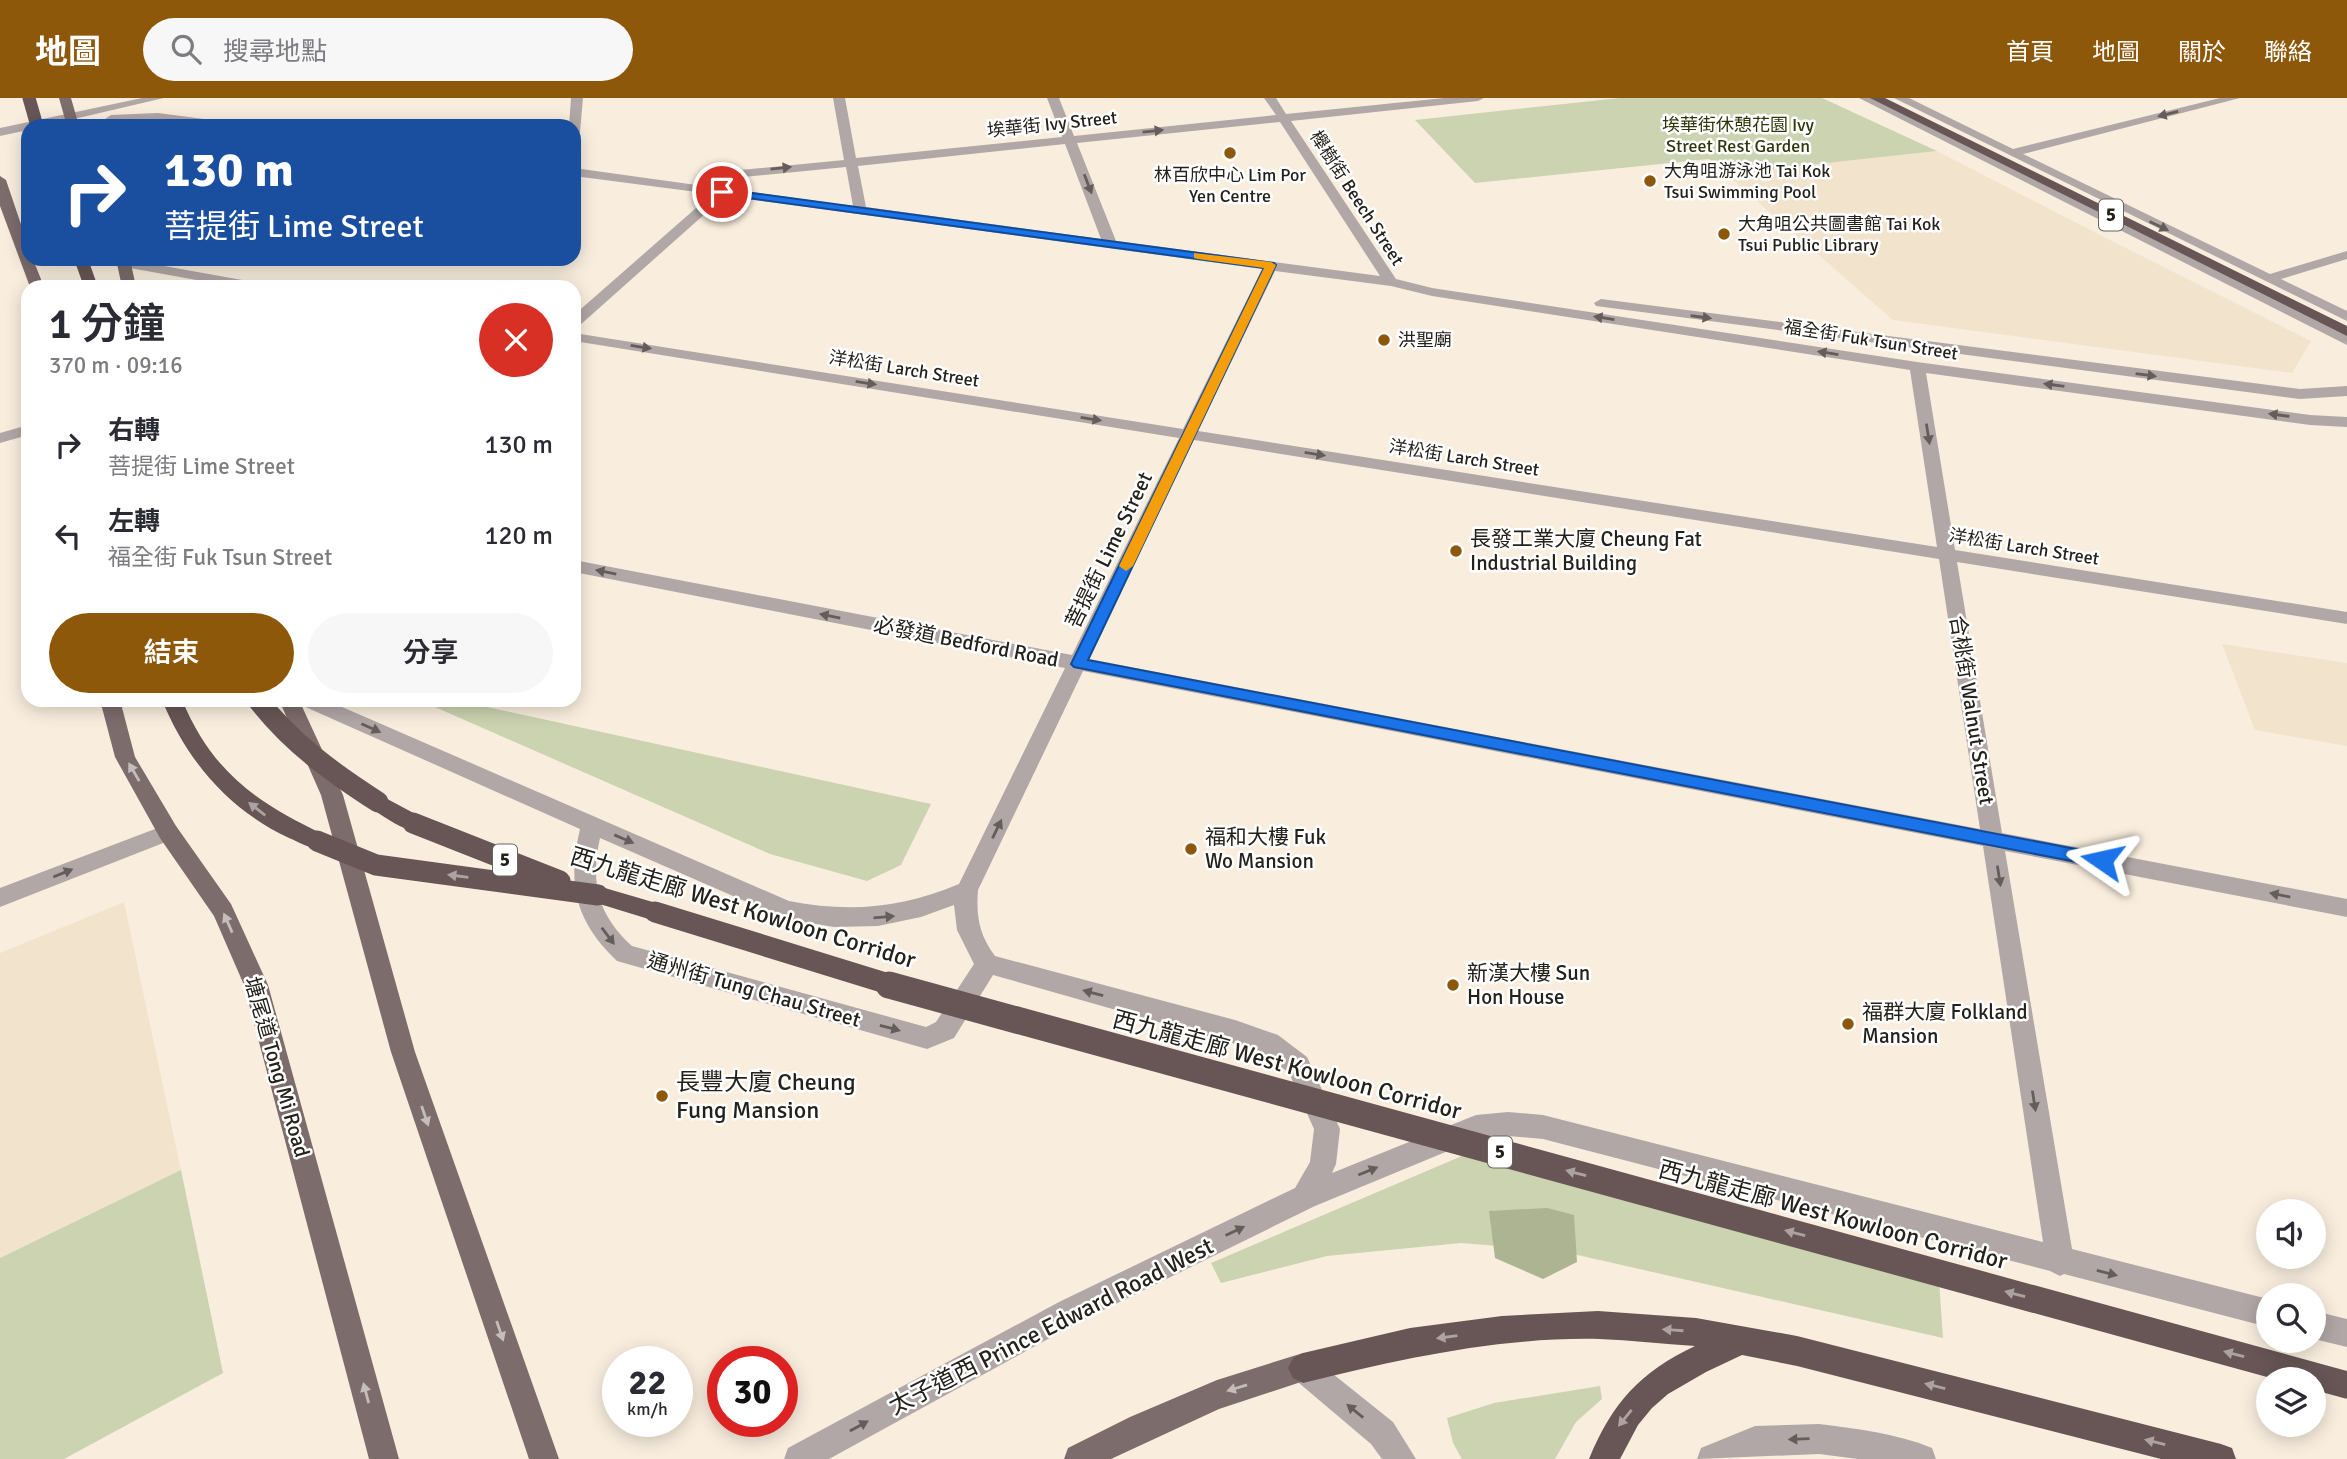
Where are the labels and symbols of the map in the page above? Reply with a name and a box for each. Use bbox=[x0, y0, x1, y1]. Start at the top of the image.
street label: 埃華街 Ivy Street bbox=[986, 106, 1118, 142]
one-way arrow bbox=[2157, 109, 2179, 120]
park label: 埃華街休憩花園 Ivy Street Rest Garden bbox=[1662, 114, 1815, 157]
one-way arrow bbox=[1142, 125, 1164, 136]
street label: 櫸樹街 Beech Street bbox=[1305, 127, 1409, 269]
marker: 林百欣中心 Lim Por Yen Centre bbox=[1222, 145, 1238, 161]
place label: 大角咀游泳池 Tai Kok Tsui Swimming Pool bbox=[1664, 160, 1830, 203]
pin bbox=[692, 162, 752, 222]
one-way arrow bbox=[770, 163, 792, 174]
place label: 林百欣中心 Lim Por Yen Centre bbox=[1154, 164, 1306, 207]
one-way arrow bbox=[1082, 173, 1093, 194]
marker: 大角咀游泳池 Tai Kok Tsui Swimming Pool bbox=[1642, 173, 1658, 189]
road number: 5 bbox=[2099, 200, 2123, 230]
place label: 大角咀公共圖書館 Tai Kok Tsui Public Library bbox=[1738, 213, 1940, 256]
one-way arrow bbox=[2149, 220, 2169, 231]
marker: 大角咀公共圖書館 Tai Kok Tsui Public Library bbox=[1716, 226, 1732, 242]
one-way arrow bbox=[1691, 311, 1713, 322]
one-way arrow bbox=[1592, 312, 1614, 323]
street label: 福全街 Fuk Tsun Street bbox=[1783, 315, 1959, 365]
place label: 洪聖廟 bbox=[1398, 329, 1452, 351]
marker: 洪聖廟 bbox=[1376, 332, 1392, 348]
one-way arrow bbox=[631, 342, 653, 353]
street label: 洋松街 Larch Street bbox=[827, 346, 981, 392]
one-way arrow bbox=[1817, 347, 1839, 358]
one-way arrow bbox=[2135, 369, 2157, 380]
one-way arrow bbox=[855, 378, 877, 389]
one-way arrow bbox=[2043, 379, 2065, 390]
one-way arrow bbox=[2268, 410, 2290, 421]
one-way arrow bbox=[1080, 413, 1102, 424]
one-way arrow bbox=[1923, 423, 1934, 445]
street label: 洋松街 Larch Street bbox=[1387, 435, 1541, 481]
one-way arrow bbox=[1305, 449, 1327, 460]
street label: 菩提街 Lime Street bbox=[1060, 468, 1158, 632]
street label: 洋松街 Larch Street bbox=[1947, 524, 2101, 570]
place label: 長發工業大廈 Cheung Fat Industrial Building bbox=[1470, 526, 1702, 576]
marker: 長發工業大廈 Cheung Fat Industrial Building bbox=[1448, 543, 1464, 559]
one-way arrow bbox=[595, 567, 617, 578]
one-way arrow bbox=[819, 610, 841, 621]
street label: 必發道 Bedford Road bbox=[871, 611, 1061, 673]
street label: 合桃街 Walnut Street bbox=[1944, 614, 2000, 806]
one-way arrow bbox=[360, 723, 381, 734]
one-way arrow bbox=[128, 763, 141, 782]
one-way arrow bbox=[249, 801, 267, 816]
one-way arrow bbox=[992, 819, 1003, 839]
position arrow bbox=[2065, 823, 2139, 897]
place label: 福和大樓 Fuk Wo Mansion bbox=[1205, 824, 1327, 874]
one-way arrow bbox=[613, 834, 634, 845]
street label: 西九龍走廊 West Kowloon Corridor bbox=[566, 841, 920, 975]
marker: 福和大樓 Fuk Wo Mansion bbox=[1183, 841, 1199, 857]
road number: 5 bbox=[493, 845, 517, 876]
one-way arrow bbox=[1994, 866, 2005, 888]
one-way arrow bbox=[53, 868, 74, 879]
one-way arrow bbox=[446, 870, 468, 881]
one-way arrow bbox=[2269, 889, 2291, 900]
one-way arrow bbox=[874, 911, 896, 922]
one-way arrow bbox=[222, 913, 234, 933]
one-way arrow bbox=[600, 926, 615, 944]
street label: 通州街 Tung Chau Street bbox=[644, 947, 864, 1033]
place label: 新漢大樓 Sun Hon House bbox=[1467, 960, 1590, 1010]
street label: 塘尾道 Tong Mi Road bbox=[239, 974, 315, 1160]
marker: 新漢大樓 Sun Hon House bbox=[1445, 977, 1461, 993]
one-way arrow bbox=[1082, 987, 1104, 998]
place label: 福群大廈 Folkland Mansion bbox=[1862, 999, 2028, 1049]
street label: 西九龍走廊 West Kowloon Corridor bbox=[1109, 1004, 1465, 1126]
marker: 福群大廈 Folkland Mansion bbox=[1840, 1016, 1856, 1032]
one-way arrow bbox=[880, 1023, 902, 1034]
place label: 長豐大廈 Cheung Fung Mansion bbox=[676, 1067, 856, 1125]
marker: 長豐大廈 Cheung Fung Mansion bbox=[654, 1088, 670, 1104]
one-way arrow bbox=[2029, 1090, 2040, 1112]
one-way arrow bbox=[420, 1106, 431, 1127]
road number: 5 bbox=[1488, 1136, 1512, 1168]
street label: 西九龍走廊 West Kowloon Corridor bbox=[1655, 1154, 2011, 1276]
one-way arrow bbox=[1358, 1165, 1379, 1176]
one-way arrow bbox=[1565, 1167, 1587, 1178]
one-way arrow bbox=[1225, 1225, 1245, 1237]
one-way arrow bbox=[1784, 1228, 1805, 1238]
street label: 太子道西 Prince Edward Road West bbox=[883, 1231, 1219, 1421]
one-way arrow bbox=[2097, 1268, 2119, 1279]
one-way arrow bbox=[2004, 1288, 2025, 1298]
one-way arrow bbox=[495, 1321, 506, 1342]
one-way arrow bbox=[1662, 1324, 1684, 1335]
one-way arrow bbox=[1436, 1332, 1458, 1343]
speed limit sign: 30 bbox=[707, 1346, 798, 1437]
one-way arrow bbox=[2223, 1348, 2245, 1359]
one-way arrow bbox=[1924, 1380, 1946, 1391]
one-way arrow bbox=[360, 1382, 371, 1404]
one-way arrow bbox=[1227, 1384, 1248, 1394]
one-way arrow bbox=[1346, 1403, 1364, 1418]
one-way arrow bbox=[1618, 1409, 1633, 1426]
one-way arrow bbox=[849, 1420, 869, 1432]
one-way arrow bbox=[1787, 1434, 1809, 1445]
one-way arrow bbox=[2144, 1436, 2166, 1447]

